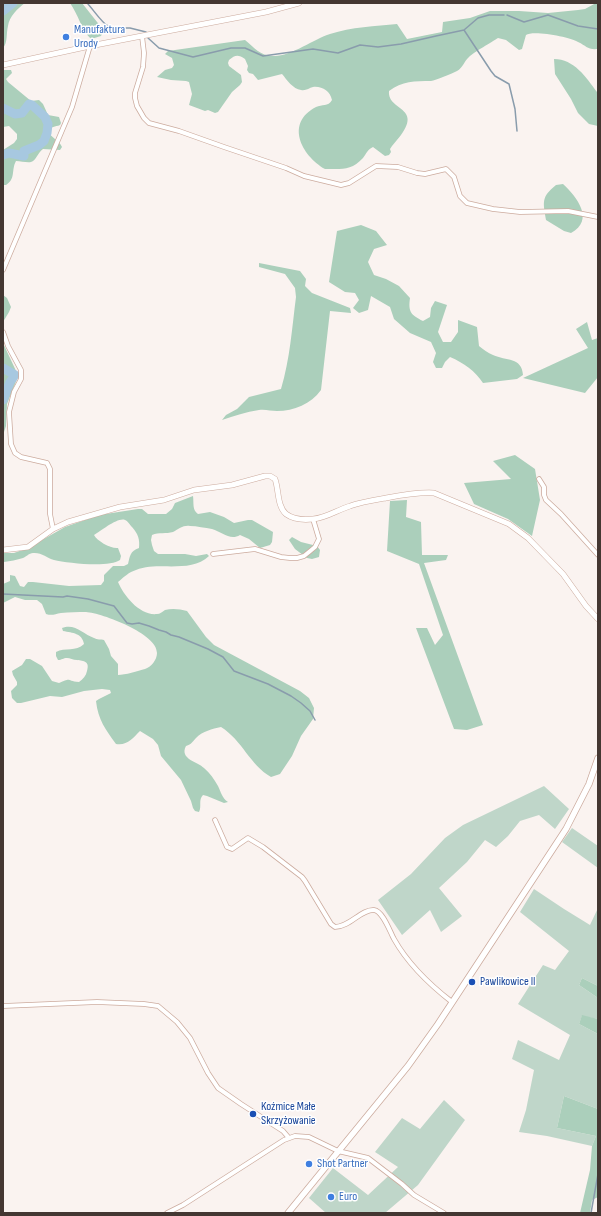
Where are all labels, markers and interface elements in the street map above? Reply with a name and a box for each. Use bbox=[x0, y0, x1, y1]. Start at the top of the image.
place label: Manufaktura Urody bbox=[74, 23, 125, 51]
marker: Manufaktura Urody bbox=[61, 32, 71, 42]
place label: Pawlikowice II bbox=[480, 975, 536, 989]
marker: Pawlikowice II bbox=[467, 977, 477, 987]
place label: Koźmice Małe Skrzyżowanie bbox=[261, 1100, 316, 1128]
marker: Koźmice Małe Skrzyżowanie bbox=[248, 1109, 258, 1119]
place label: Shot Partner bbox=[317, 1157, 368, 1171]
marker: Shot Partner bbox=[304, 1159, 314, 1169]
place label: Euro bbox=[339, 1190, 357, 1204]
marker: Euro bbox=[326, 1192, 336, 1202]

